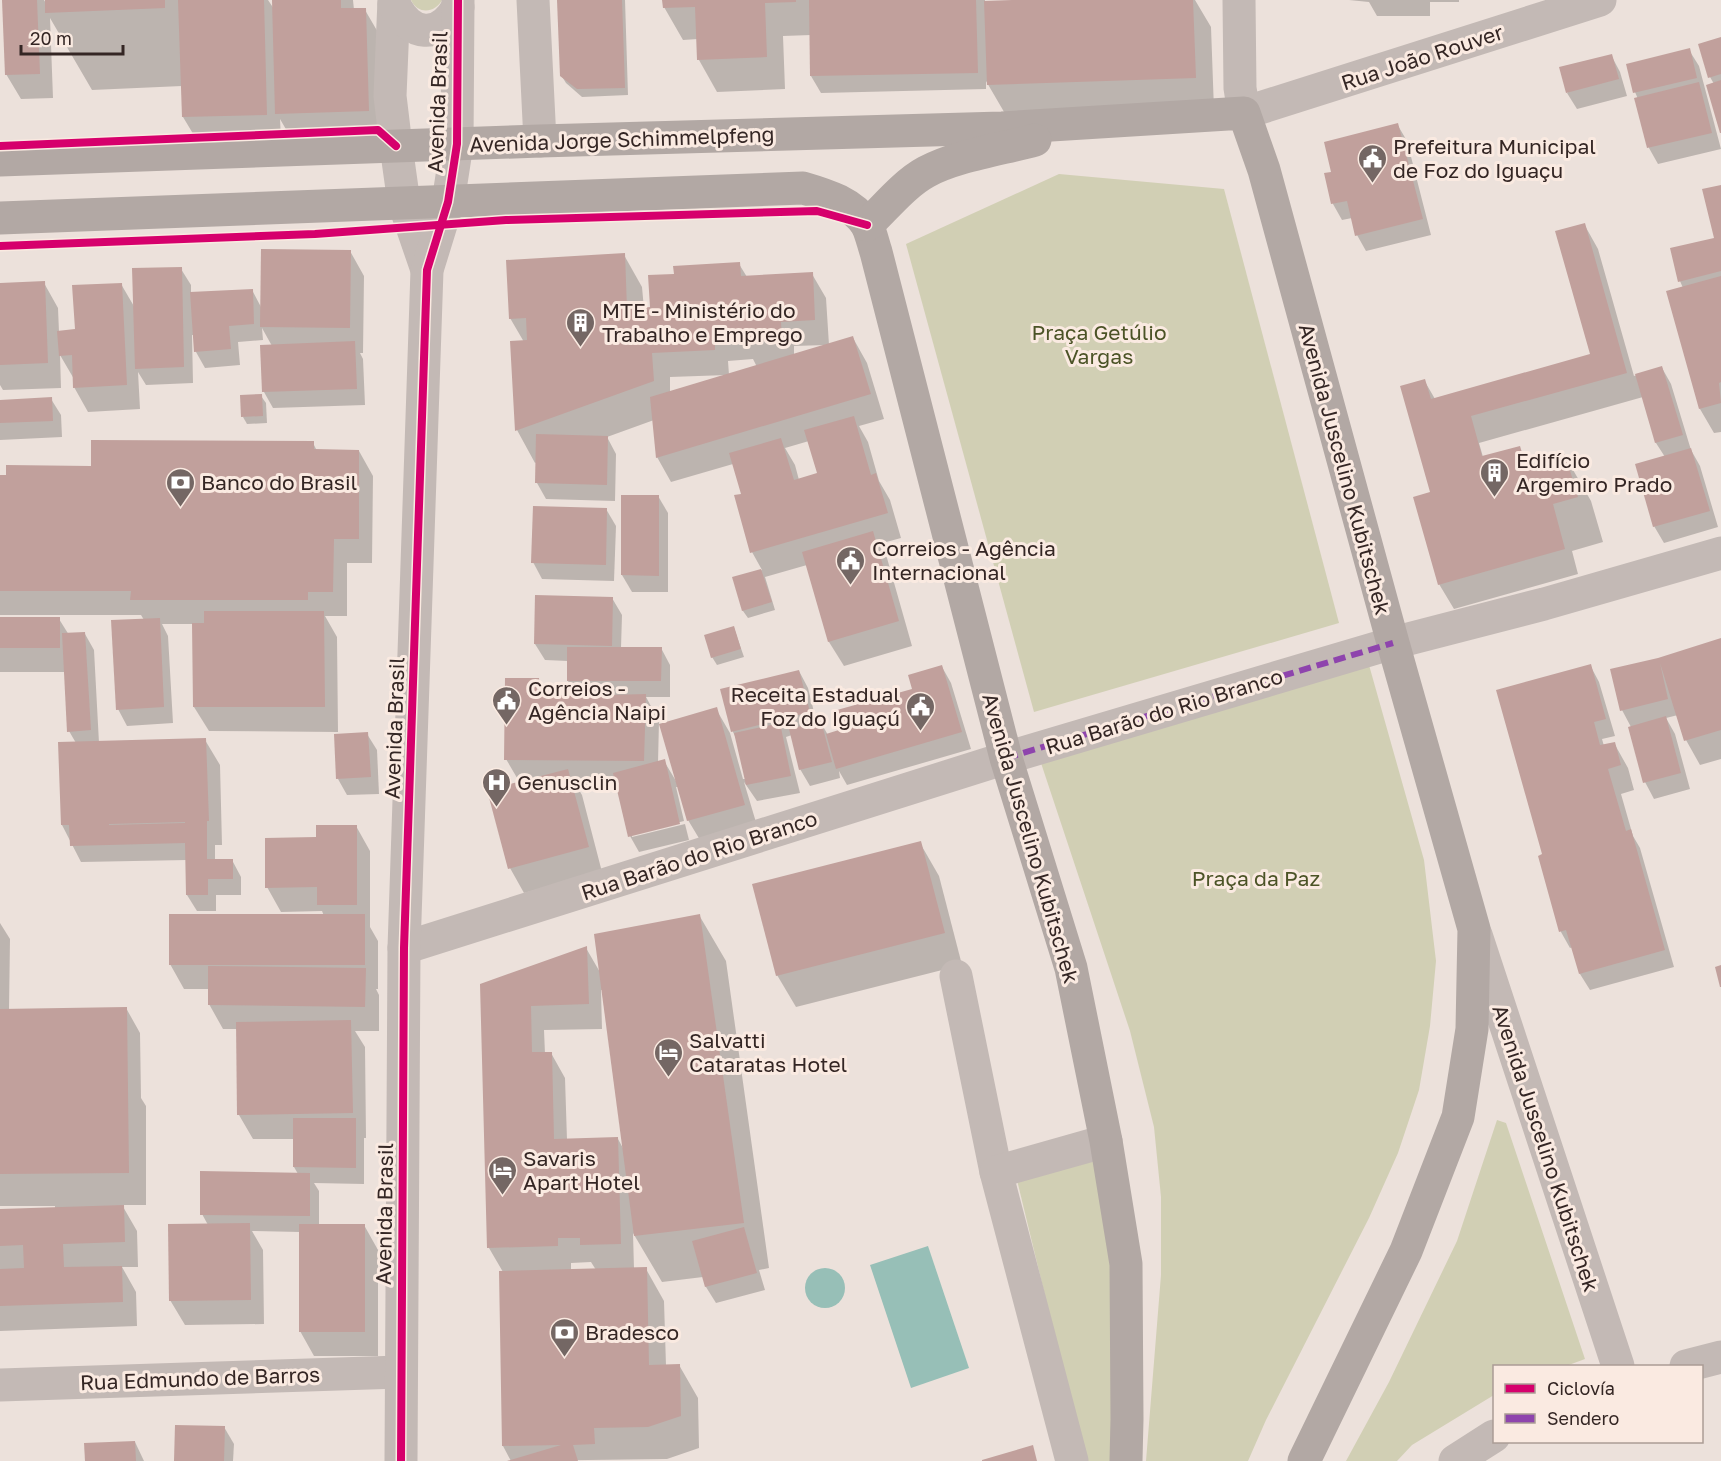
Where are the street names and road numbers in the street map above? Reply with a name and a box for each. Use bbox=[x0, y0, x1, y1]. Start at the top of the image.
street label: Rua João Rouver bbox=[1338, 19, 1506, 95]
street label: Avenida Brasil bbox=[422, 30, 452, 174]
street label: Avenida Jorge Schimmelpfeng bbox=[469, 121, 775, 157]
street label: Avenida Juscelino Kubitschek bbox=[1294, 321, 1396, 618]
street label: Avenida Brasil bbox=[379, 656, 409, 800]
street label: Rua Barão do Rio Branco bbox=[1042, 663, 1286, 759]
street label: Avenida Juscelino Kubitschek bbox=[977, 690, 1085, 986]
street label: Rua Barão do Rio Branco bbox=[578, 805, 820, 905]
street label: Avenida Juscelino Kubitschek bbox=[1487, 1001, 1605, 1295]
street label: Avenida Brasil bbox=[370, 1143, 398, 1285]
street label: Rua Edmundo de Barros bbox=[79, 1361, 321, 1395]

